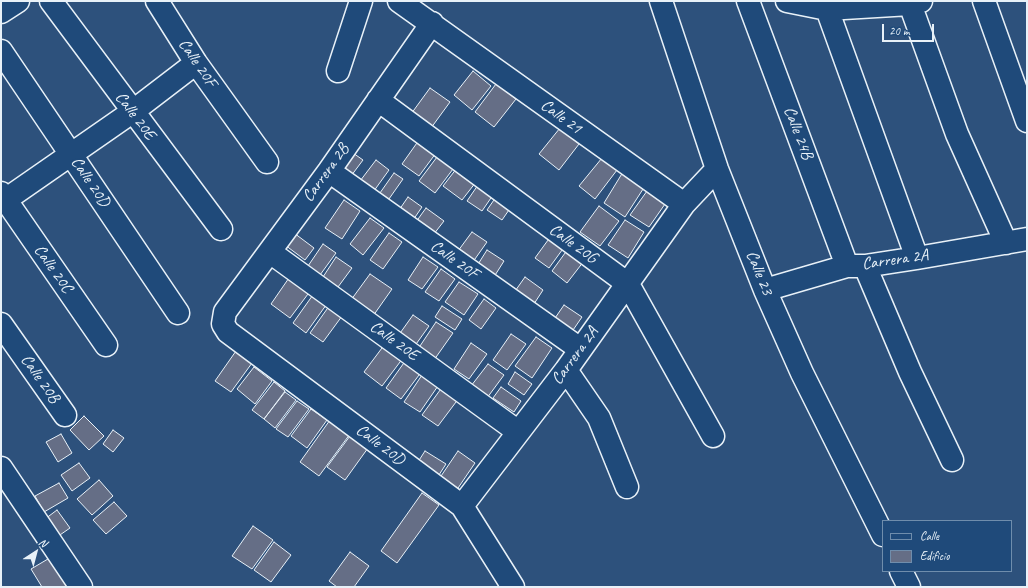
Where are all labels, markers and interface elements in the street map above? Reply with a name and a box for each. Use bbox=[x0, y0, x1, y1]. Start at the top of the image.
scale bar bbox=[884, 16, 936, 42]
text: 20 m bbox=[889, 23, 909, 39]
street label: Calle 20F bbox=[173, 35, 221, 91]
street label: Calle 20E bbox=[110, 88, 160, 144]
street label: Calle 21 bbox=[536, 95, 586, 139]
street label: Calle 24B bbox=[779, 104, 817, 162]
street label: Carrera 2B bbox=[298, 140, 354, 206]
street label: Calle 20D bbox=[66, 153, 114, 211]
street label: Calle 20G bbox=[545, 220, 601, 268]
street label: Calle 20F bbox=[426, 236, 482, 284]
street label: Calle 20C bbox=[29, 241, 77, 297]
street label: Carrera 2A bbox=[861, 245, 929, 275]
street label: Calle 23 bbox=[741, 248, 777, 298]
street label: Calle 20E bbox=[366, 317, 422, 365]
street label: Carrera 2A bbox=[547, 323, 603, 389]
street label: Calle 20B bbox=[16, 351, 64, 407]
street label: Calle 20D bbox=[352, 420, 408, 470]
legend bbox=[882, 520, 1012, 572]
text: Calle bbox=[920, 528, 939, 544]
north arrow bbox=[16, 532, 56, 572]
text: N bbox=[36, 535, 50, 550]
text: Edificio bbox=[920, 548, 950, 564]

